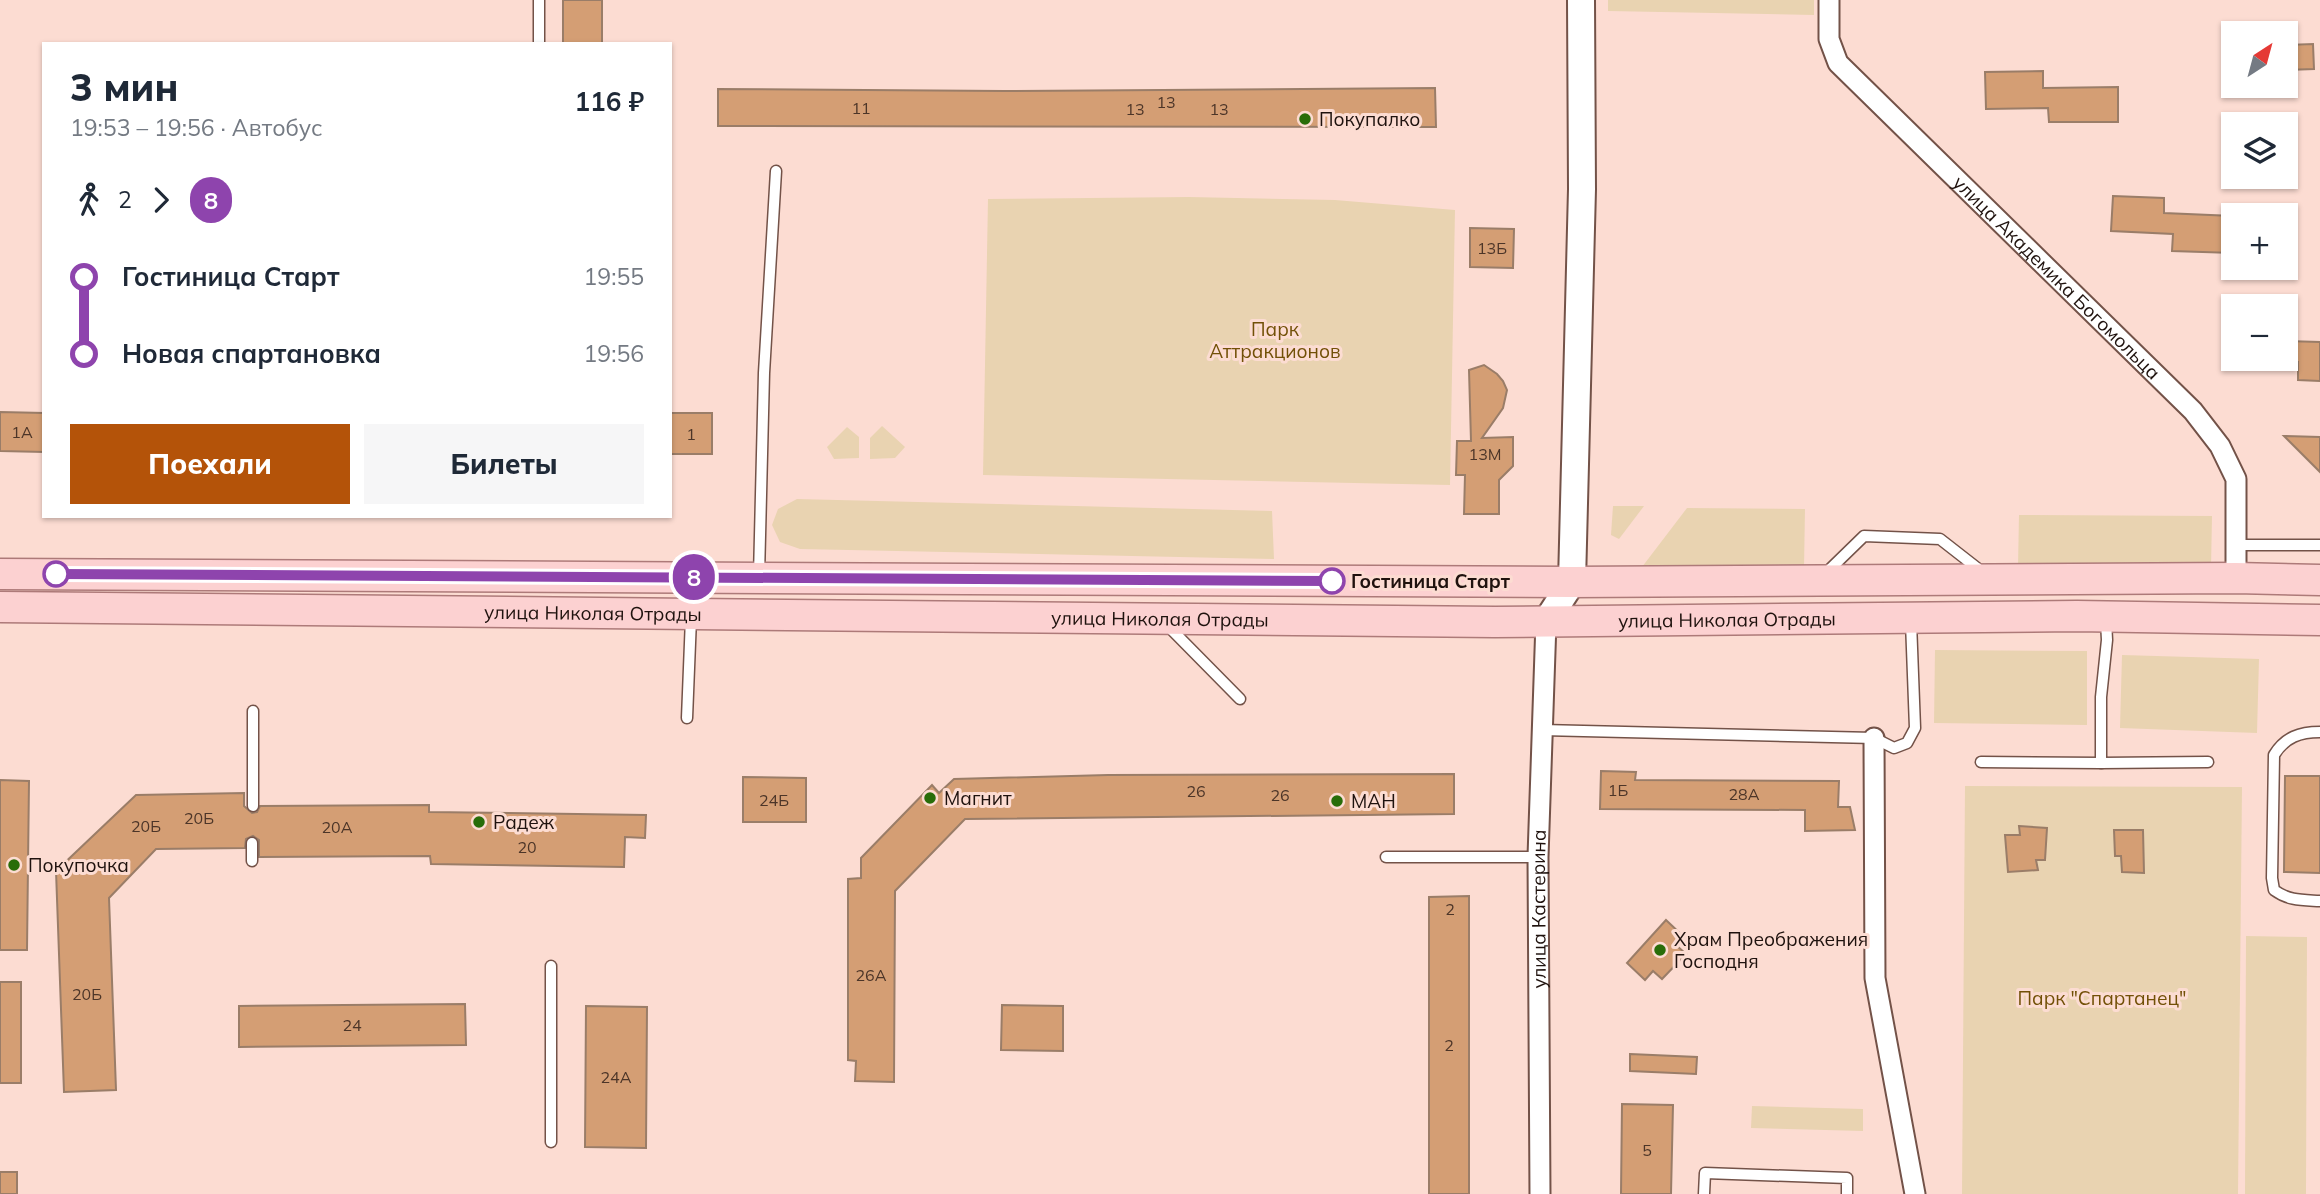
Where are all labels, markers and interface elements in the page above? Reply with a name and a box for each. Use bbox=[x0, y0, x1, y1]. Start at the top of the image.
north arrow bbox=[2221, 21, 2298, 98]
map controls bbox=[2221, 21, 2298, 371]
text: 3 мин bbox=[70, 63, 178, 111]
text: 116 ₽ bbox=[574, 85, 644, 118]
house number: 13 bbox=[1156, 92, 1176, 112]
house number: 11 bbox=[851, 98, 871, 118]
house number: 13 bbox=[1125, 99, 1145, 119]
house number: 13 bbox=[1209, 99, 1229, 119]
place label: Покупалко bbox=[1319, 107, 1420, 131]
marker: Покупалко bbox=[1297, 111, 1313, 127]
button: layers bbox=[2221, 112, 2298, 189]
text: 19:53 – 19:56 · Автобус bbox=[70, 113, 323, 142]
street label: улица Академика Богомольца bbox=[1948, 171, 2166, 384]
icon: walk bbox=[70, 181, 108, 219]
icon: forward bbox=[142, 181, 180, 219]
text: 2 bbox=[118, 185, 132, 214]
text: 8 bbox=[204, 185, 218, 215]
button: + bbox=[2221, 203, 2298, 280]
house number: 13Б bbox=[1477, 238, 1507, 258]
text: Гостиница Старт bbox=[122, 260, 340, 293]
text: 19:55 bbox=[584, 262, 644, 291]
button: − bbox=[2221, 294, 2298, 371]
park label: Парк Аттракционов bbox=[1209, 317, 1341, 363]
text: Новая спартановка bbox=[122, 337, 381, 370]
text: 19:56 bbox=[584, 339, 644, 368]
house number: 1А bbox=[11, 422, 33, 442]
button: Поехали bbox=[70, 424, 350, 504]
button: Билеты bbox=[364, 424, 644, 504]
house number: 1 bbox=[686, 424, 696, 444]
house number: 13М bbox=[1469, 444, 1501, 464]
line badge: 8 bbox=[671, 554, 717, 600]
unlabelled marker bbox=[43, 561, 69, 587]
text: 8 bbox=[687, 562, 701, 592]
marker: Гостиница Старт bbox=[1319, 568, 1345, 594]
place label: Гостиница Старт bbox=[1351, 569, 1511, 593]
street label: улица Николая Отрады bbox=[484, 600, 702, 626]
street label: улица Николая Отрады bbox=[1051, 606, 1269, 632]
street label: улица Николая Отрады bbox=[1618, 606, 1836, 633]
house number: 1Б bbox=[1608, 780, 1628, 800]
house number: 26 bbox=[1186, 781, 1206, 801]
house number: 28А bbox=[1729, 784, 1760, 804]
house number: 26 bbox=[1270, 785, 1290, 805]
place label: Магнит bbox=[944, 786, 1012, 810]
place label: МАН bbox=[1351, 789, 1396, 813]
house number: 24Б bbox=[759, 790, 789, 810]
marker: Магнит bbox=[922, 790, 938, 806]
marker: МАН bbox=[1329, 793, 1345, 809]
house number: 20Б bbox=[184, 808, 214, 828]
place label: Радеж bbox=[493, 810, 555, 834]
marker: Радеж bbox=[471, 814, 487, 830]
house number: 20Б bbox=[131, 816, 161, 836]
house number: 20А bbox=[322, 817, 353, 837]
street label: улица Кастерина bbox=[1526, 829, 1551, 989]
house number: 20 bbox=[517, 837, 537, 857]
place label: Покупочка bbox=[28, 853, 129, 877]
marker: Покупочка bbox=[6, 857, 22, 873]
house number: 2 bbox=[1445, 899, 1455, 919]
place label: Храм Преображения Господня bbox=[1674, 927, 1868, 973]
marker: Храм Преображения Господня bbox=[1652, 942, 1668, 958]
house number: 26А bbox=[856, 965, 887, 985]
house number: 20Б bbox=[72, 984, 102, 1004]
park label: Парк "Спартанец" bbox=[2018, 986, 2186, 1010]
house number: 24 bbox=[342, 1015, 362, 1035]
house number: 2 bbox=[1444, 1035, 1454, 1055]
house number: 24А bbox=[601, 1067, 632, 1087]
house number: 5 bbox=[1642, 1140, 1652, 1160]

